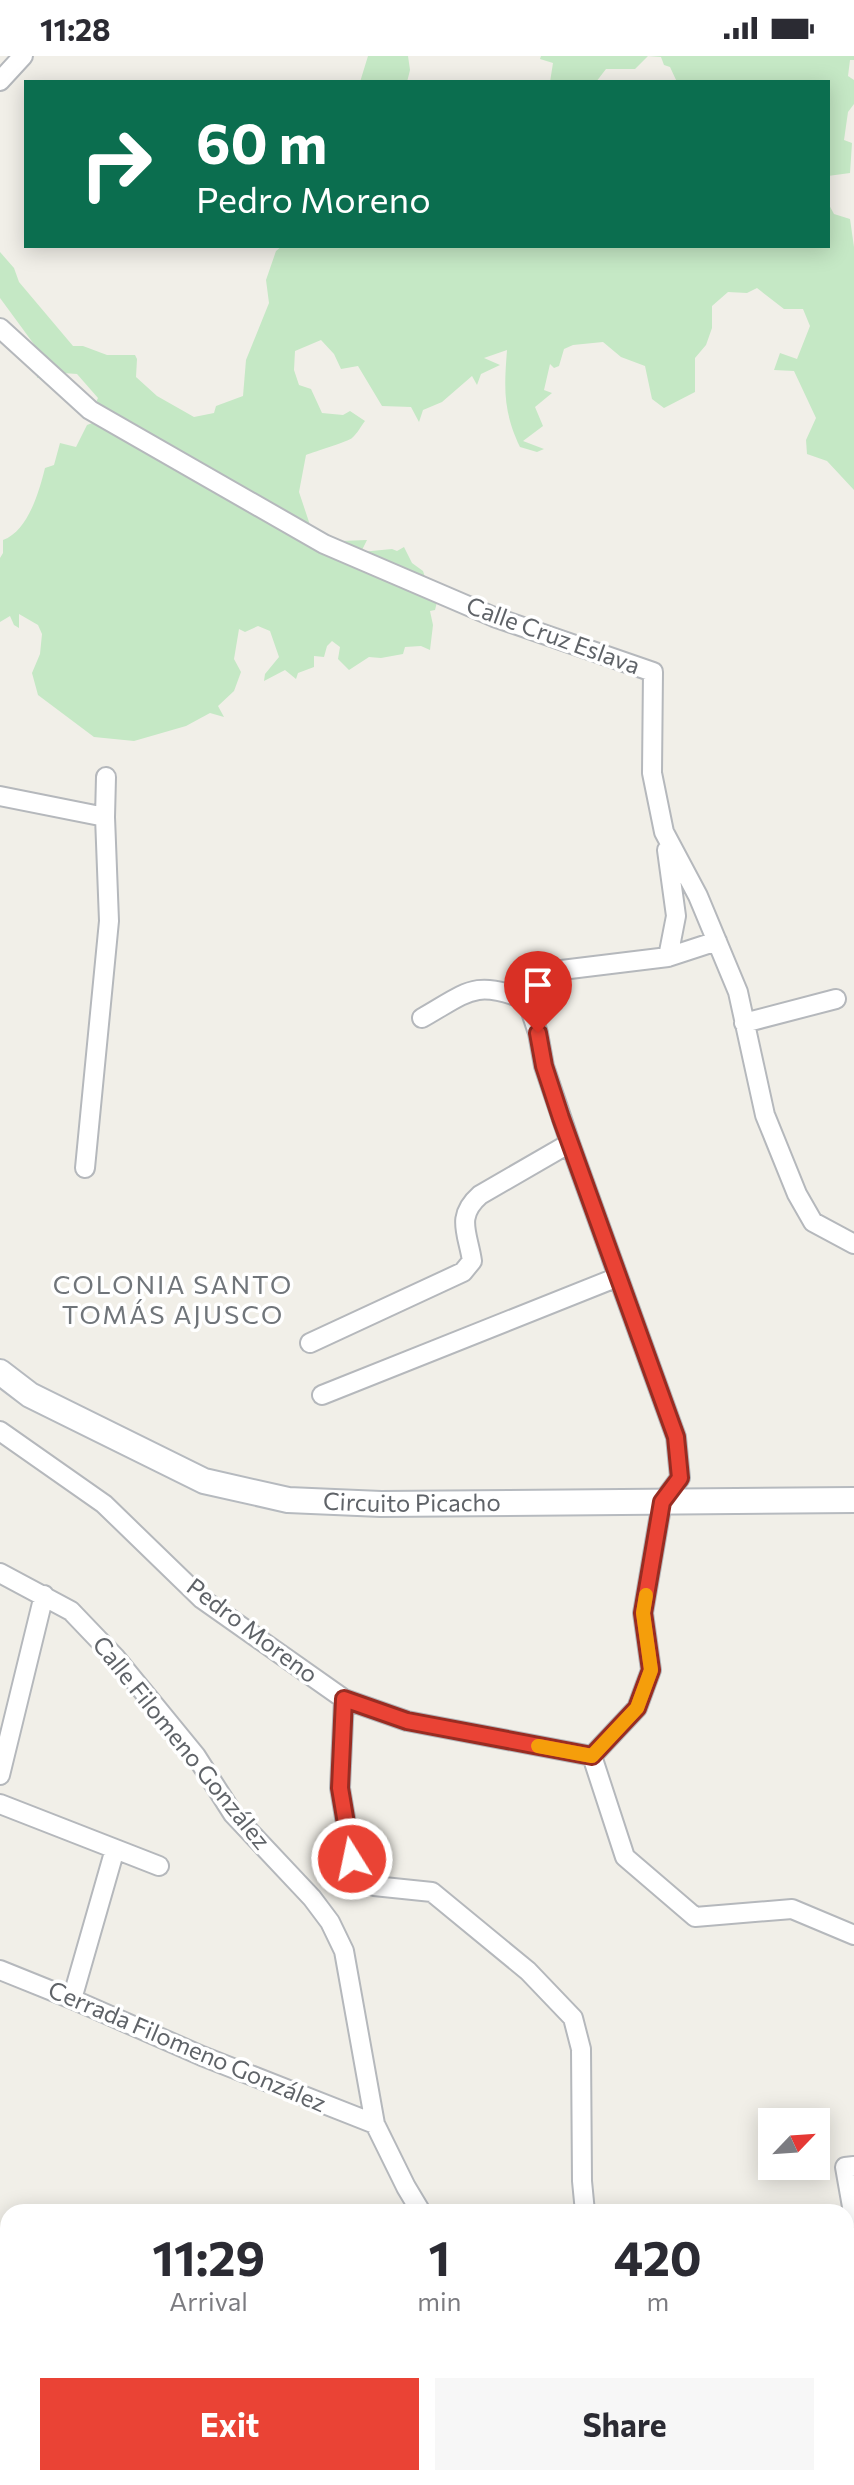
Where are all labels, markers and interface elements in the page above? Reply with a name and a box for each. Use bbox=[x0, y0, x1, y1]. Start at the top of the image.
text: 11:28 bbox=[40, 10, 111, 47]
text: 60 m bbox=[196, 107, 327, 176]
icon: right bbox=[64, 112, 168, 216]
text: Pedro Moreno bbox=[196, 176, 431, 220]
street label: Calle Cruz Eslava bbox=[463, 590, 644, 679]
pin bbox=[504, 951, 572, 1033]
icon: arrive bbox=[516, 963, 560, 1007]
district label: COLONIA SANTO TOMÁS AJUSCO bbox=[53, 1268, 293, 1329]
street label: Circuito Picacho bbox=[323, 1486, 501, 1517]
street label: Pedro Moreno bbox=[182, 1571, 324, 1688]
street label: Calle Filomeno González bbox=[87, 1630, 277, 1855]
position arrow bbox=[310, 1817, 394, 1901]
street label: Cerrada Filomeno González bbox=[44, 1974, 331, 2117]
north arrow bbox=[758, 2108, 830, 2180]
map controls bbox=[758, 2108, 830, 2180]
text: 11:29 bbox=[152, 2227, 265, 2286]
text: 1 bbox=[429, 2227, 450, 2286]
text: 420 bbox=[614, 2227, 702, 2286]
text: Arrival bbox=[169, 2285, 248, 2316]
text: min bbox=[417, 2285, 462, 2316]
text: m bbox=[646, 2285, 669, 2316]
button: Exit bbox=[40, 2378, 419, 2470]
button: Share bbox=[435, 2378, 814, 2470]

